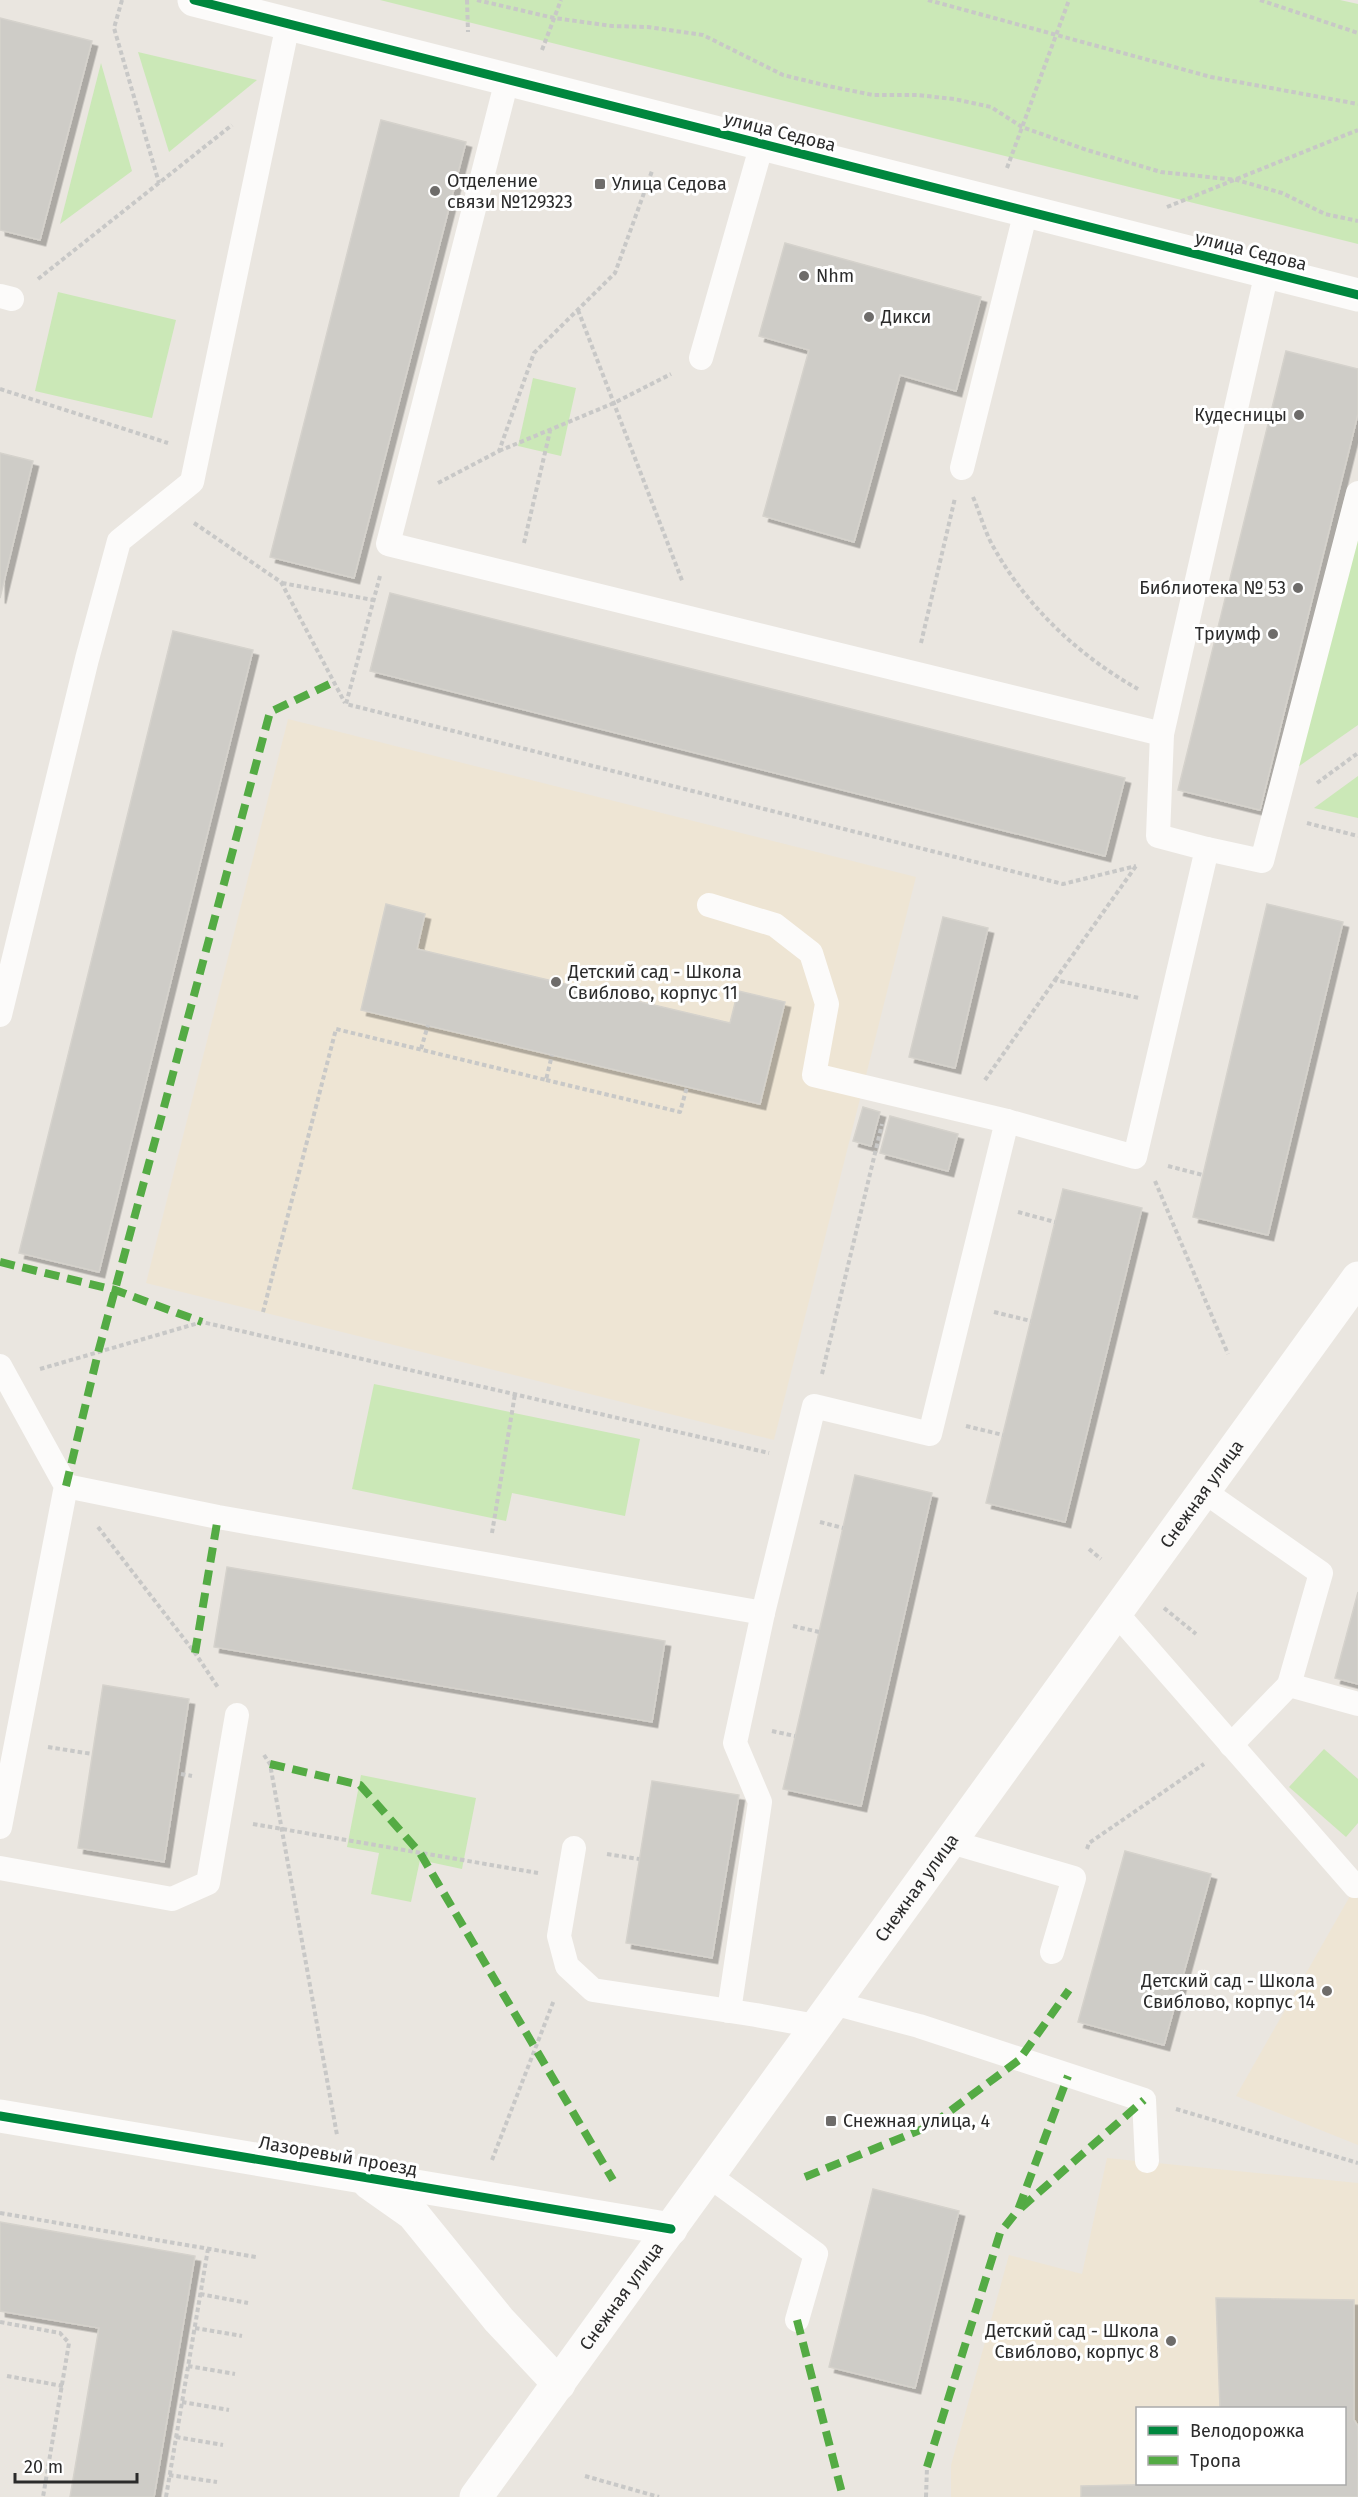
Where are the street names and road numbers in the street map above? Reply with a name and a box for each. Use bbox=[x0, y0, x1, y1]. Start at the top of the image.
street label: улица Седова bbox=[722, 107, 838, 157]
street label: улица Седова bbox=[1193, 226, 1309, 276]
street label: Снежная улица bbox=[1155, 1436, 1248, 1553]
street label: Снежная улица bbox=[870, 1829, 963, 1946]
street label: Лазоревый проезд bbox=[257, 2131, 419, 2181]
street label: Снежная улица bbox=[575, 2238, 668, 2355]

